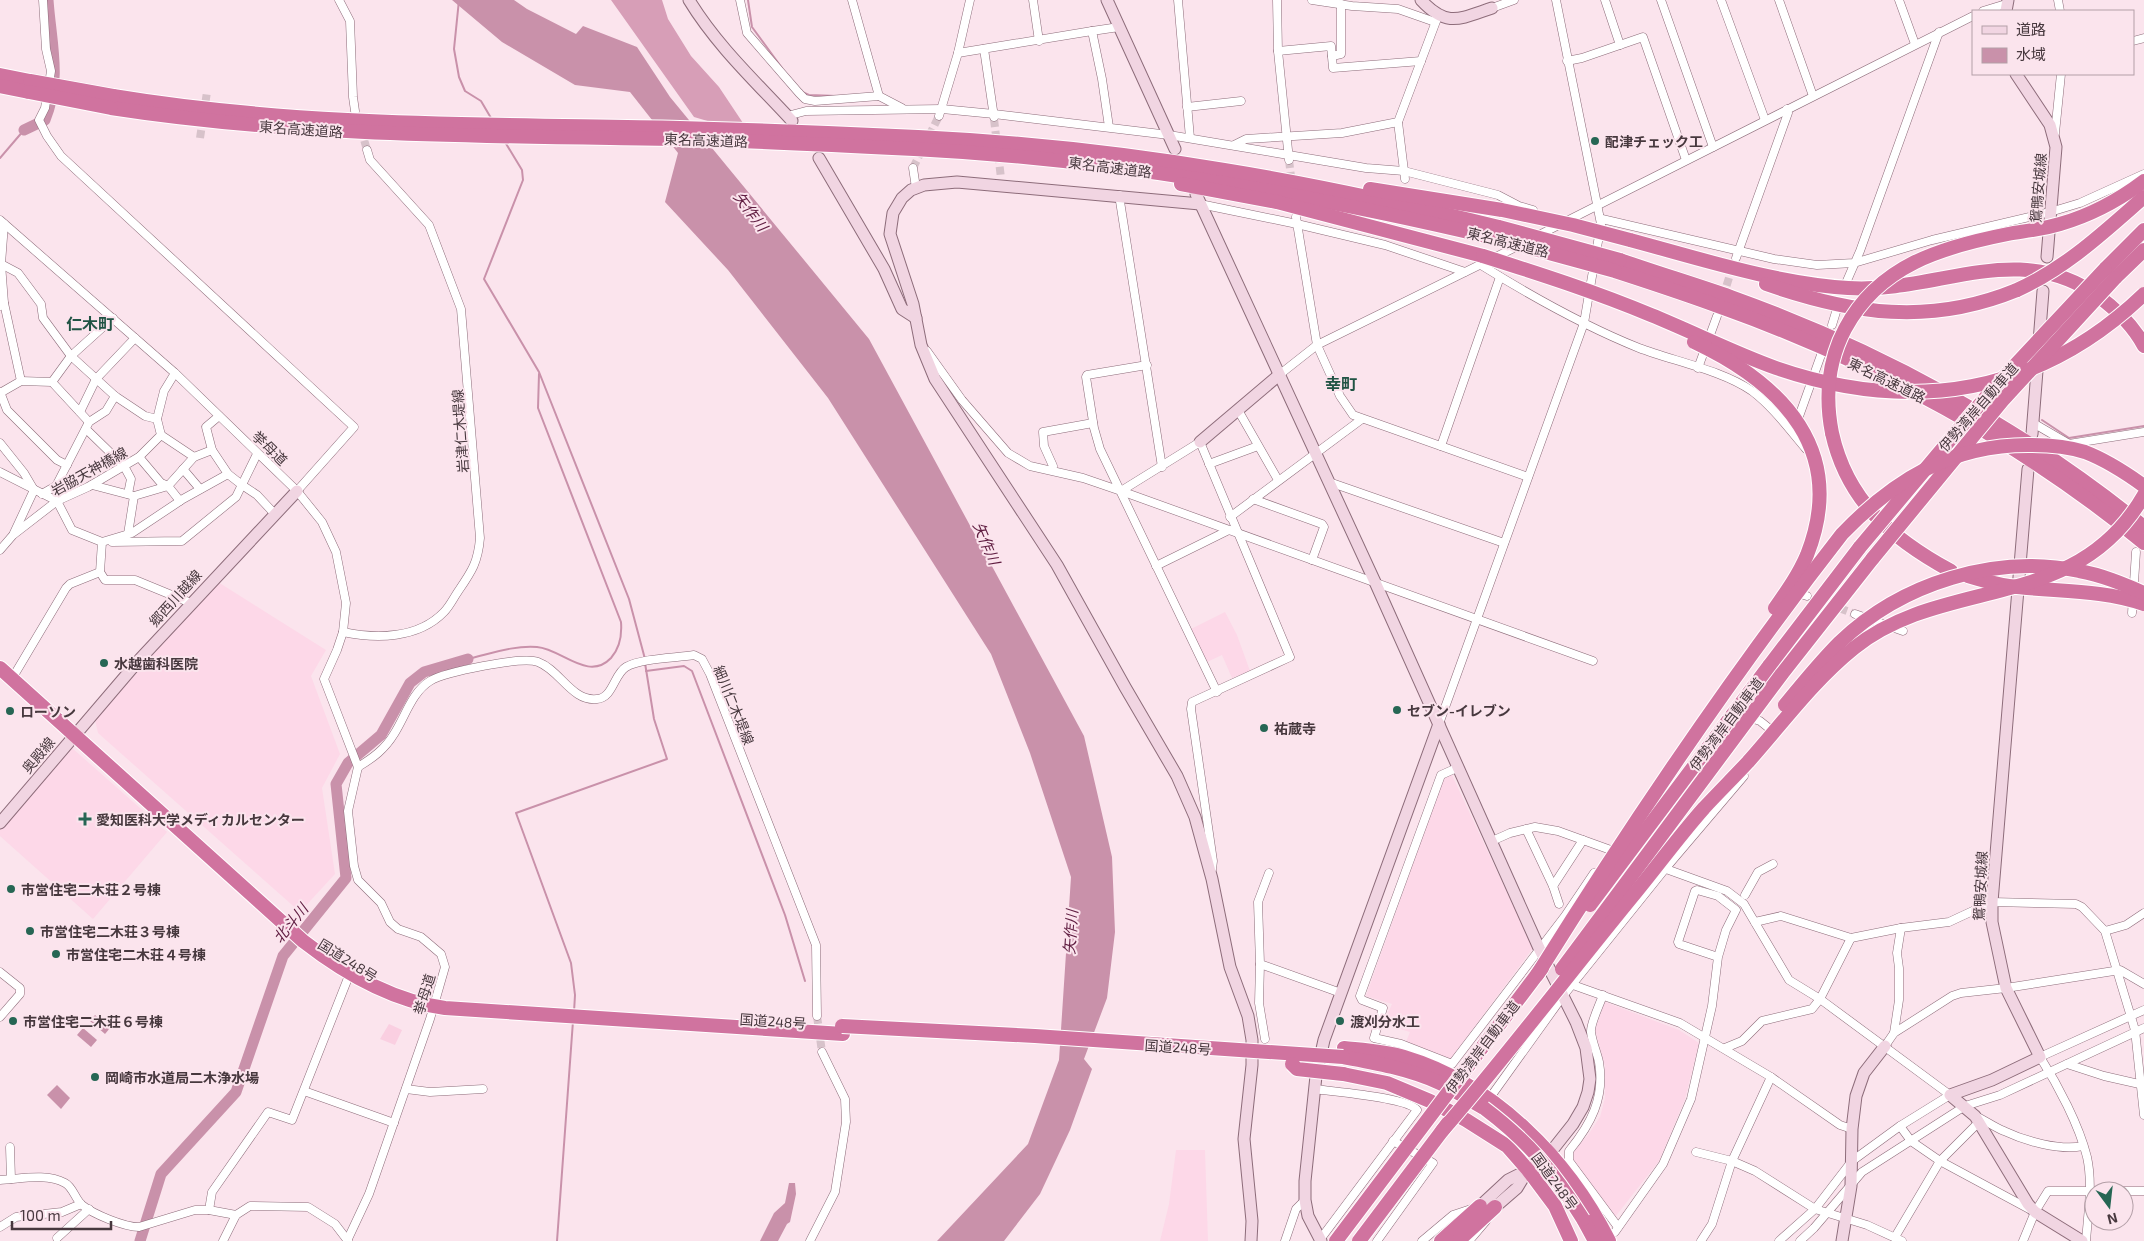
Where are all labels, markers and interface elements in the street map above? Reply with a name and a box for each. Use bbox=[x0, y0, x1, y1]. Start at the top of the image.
legend bbox=[1972, 10, 2134, 75]
text: 道路 bbox=[2016, 20, 2046, 38]
text: 水域 bbox=[2016, 45, 2046, 63]
street label: 東名高速道路 bbox=[259, 118, 343, 140]
street label: 東名高速道路 bbox=[664, 130, 748, 150]
place label: 配津チェック工 bbox=[1605, 133, 1703, 150]
marker: 配津チェック工 bbox=[1589, 135, 1601, 147]
street label: 鴛鴨安城線 bbox=[2026, 152, 2050, 224]
street label: 東名高速道路 bbox=[1067, 153, 1153, 181]
water label: 矢作川 bbox=[730, 188, 773, 236]
street label: 東名高速道路 bbox=[1465, 224, 1551, 260]
district label: 仁木町 bbox=[66, 314, 114, 333]
street label: 東名高速道路 bbox=[1846, 354, 1928, 406]
street label: 伊勢湾岸自動車道 bbox=[1935, 359, 2021, 455]
district label: 幸町 bbox=[1325, 374, 1357, 393]
street label: 岩津仁木堤線 bbox=[449, 389, 471, 473]
street label: 挙母道 bbox=[249, 427, 291, 469]
street label: 岩脇天神橋線 bbox=[48, 443, 130, 499]
water label: 矢作川 bbox=[970, 519, 1005, 569]
street label: 郷西川越線 bbox=[145, 566, 205, 630]
place label: 水越歯科医院 bbox=[114, 655, 198, 672]
marker: 水越歯科医院 bbox=[98, 657, 110, 669]
street label: 細川仁木堤線 bbox=[710, 663, 758, 747]
street label: 伊勢湾岸自動車道 bbox=[1686, 674, 1766, 774]
place label: セブン-イレブン bbox=[1407, 702, 1511, 719]
place label: ローソン bbox=[20, 703, 76, 720]
marker: セブン-イレブン bbox=[1391, 704, 1403, 716]
marker: ローソン bbox=[4, 705, 16, 717]
place label: 祐蔵寺 bbox=[1274, 720, 1316, 737]
marker: 祐蔵寺 bbox=[1258, 722, 1270, 734]
street label: 奥殿線 bbox=[18, 733, 58, 777]
place label: 愛知医科大学メディカルセンター bbox=[96, 811, 305, 828]
marker: 愛知医科大学メディカルセンター bbox=[78, 812, 92, 826]
street label: 鴛鴨安城線 bbox=[1970, 851, 1990, 921]
place label: 市営住宅二木荘２号棟 bbox=[21, 881, 161, 898]
marker: 市営住宅二木荘２号棟 bbox=[5, 883, 17, 895]
water label: 北斗川 bbox=[269, 898, 312, 946]
water label: 矢作川 bbox=[1059, 907, 1081, 955]
place label: 市営住宅二木荘３号棟 bbox=[40, 923, 180, 940]
marker: 市営住宅二木荘３号棟 bbox=[24, 925, 36, 937]
street label: 国道248号 bbox=[315, 935, 381, 985]
place label: 市営住宅二木荘４号棟 bbox=[66, 946, 206, 963]
marker: 市営住宅二木荘４号棟 bbox=[50, 948, 62, 960]
street label: 挙母道 bbox=[410, 971, 438, 1017]
street label: 伊勢湾岸自動車道 bbox=[1442, 997, 1522, 1097]
street label: 国道248号 bbox=[739, 1010, 807, 1032]
place label: 市営住宅二木荘６号棟 bbox=[23, 1013, 163, 1030]
place label: 渡刈分水工 bbox=[1350, 1013, 1420, 1030]
marker: 市営住宅二木荘６号棟 bbox=[7, 1015, 19, 1027]
marker: 渡刈分水工 bbox=[1334, 1015, 1346, 1027]
street label: 国道248号 bbox=[1144, 1036, 1212, 1058]
place label: 岡崎市水道局二木浄水場 bbox=[105, 1069, 259, 1086]
marker: 岡崎市水道局二木浄水場 bbox=[89, 1071, 101, 1083]
street label: 国道248号 bbox=[1528, 1149, 1582, 1213]
north arrow bbox=[2084, 1181, 2134, 1231]
scale bar bbox=[12, 1198, 111, 1230]
text: 100 m bbox=[20, 1206, 61, 1224]
text: N bbox=[2105, 1210, 2120, 1229]

